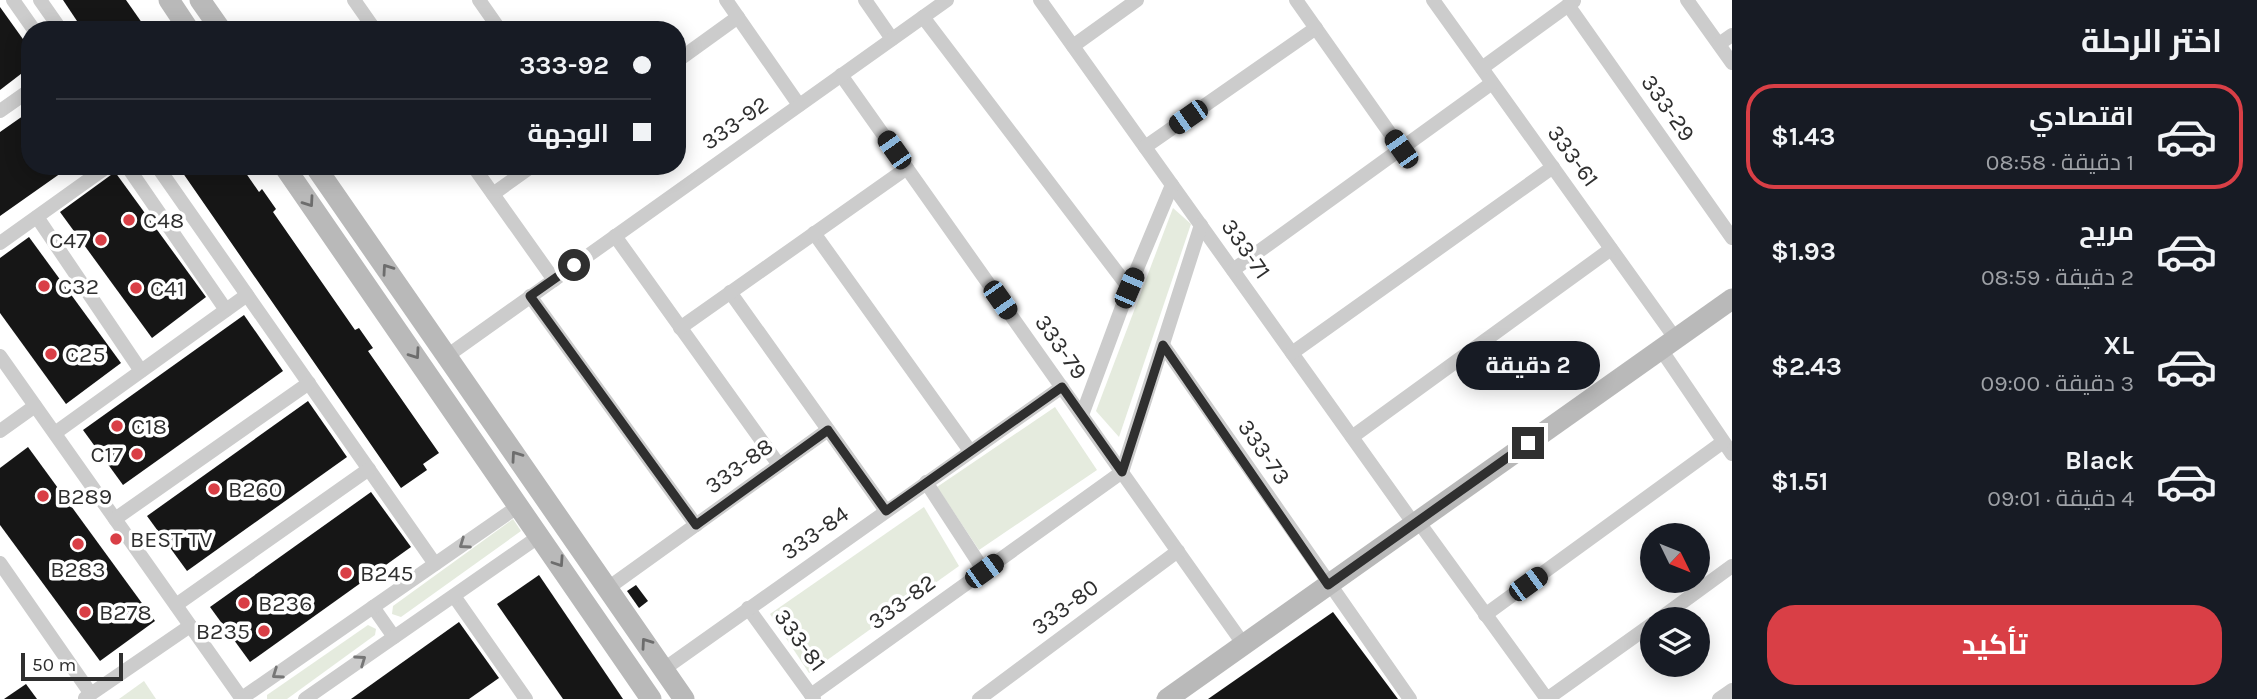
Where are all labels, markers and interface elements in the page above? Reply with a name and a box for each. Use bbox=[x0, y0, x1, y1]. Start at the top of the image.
text: اختر الرحلة bbox=[2081, 23, 2222, 60]
text: 333-92 bbox=[519, 50, 609, 81]
street label: 333-29 bbox=[1635, 69, 1701, 147]
street label: 333-92 bbox=[696, 90, 774, 156]
car bbox=[1165, 96, 1212, 138]
text: اقتصادي bbox=[2029, 101, 2134, 132]
icon: car bbox=[2155, 105, 2218, 168]
text: الوجهة bbox=[528, 118, 609, 149]
street label: 333-61 bbox=[1542, 120, 1604, 192]
text: $1.43 bbox=[1771, 121, 1835, 152]
car bbox=[1381, 126, 1422, 172]
car bbox=[874, 127, 915, 173]
text: 1 دقيقة · 08:58 bbox=[1986, 149, 2134, 176]
one-way arrow bbox=[301, 194, 313, 207]
place label: C48 bbox=[143, 207, 184, 234]
marker: C48 bbox=[121, 212, 137, 228]
street label: 333-71 bbox=[1216, 214, 1276, 284]
text: مريح bbox=[2079, 216, 2134, 247]
icon: car bbox=[2155, 220, 2218, 283]
place label: C47 bbox=[49, 227, 87, 254]
marker: C47 bbox=[93, 232, 109, 248]
text: $1.93 bbox=[1771, 236, 1836, 267]
route start bbox=[558, 249, 590, 281]
one-way arrow bbox=[383, 264, 395, 277]
text: 2 دقيقة · 08:59 bbox=[1981, 264, 2134, 291]
car bbox=[1112, 265, 1147, 311]
place label: C32 bbox=[58, 273, 99, 300]
place label: C41 bbox=[150, 275, 185, 302]
car bbox=[980, 277, 1021, 323]
marker: C32 bbox=[36, 278, 52, 294]
marker: C41 bbox=[128, 280, 144, 296]
street label: 333-79 bbox=[1029, 309, 1093, 385]
text: XL bbox=[2103, 330, 2134, 361]
icon: car bbox=[2155, 335, 2218, 398]
place label: C25 bbox=[65, 341, 105, 368]
callout: 2 دقيقة bbox=[1456, 342, 1600, 390]
marker: C25 bbox=[43, 346, 59, 362]
one-way arrow bbox=[407, 347, 420, 360]
text: $2.43 bbox=[1771, 351, 1842, 382]
text: 2 دقيقة bbox=[1486, 352, 1570, 379]
text: 3 دقيقة · 09:00 bbox=[1980, 370, 2134, 397]
place label: C18 bbox=[131, 413, 167, 440]
street label: 333-73 bbox=[1232, 414, 1296, 490]
marker: C18 bbox=[109, 418, 125, 434]
route end bbox=[1512, 427, 1544, 459]
street label: 333-88 bbox=[700, 432, 778, 500]
place label: C17 bbox=[91, 441, 123, 468]
text: Black bbox=[2065, 445, 2134, 476]
marker: C17 bbox=[129, 446, 145, 462]
icon: car bbox=[2155, 450, 2218, 513]
one-way arrow bbox=[512, 451, 524, 464]
text: $1.51 bbox=[1771, 466, 1828, 497]
place label: B260 bbox=[228, 476, 282, 503]
marker: B260 bbox=[206, 481, 222, 497]
place label: B289 bbox=[57, 483, 112, 510]
text: 4 دقيقة · 09:01 bbox=[1987, 485, 2134, 512]
marker: B289 bbox=[35, 488, 51, 504]
street label: 333-84 bbox=[776, 500, 854, 566]
north arrow bbox=[1640, 523, 1710, 593]
map controls bbox=[1640, 523, 1710, 677]
place label: BEST TV bbox=[130, 526, 213, 553]
marker: BEST TV bbox=[108, 531, 124, 547]
marker: B283 bbox=[70, 536, 86, 552]
one-way arrow bbox=[459, 536, 472, 548]
car bbox=[961, 550, 1008, 592]
one-way arrow bbox=[550, 554, 563, 567]
place label: B283 bbox=[50, 556, 106, 583]
place label: B245 bbox=[360, 560, 413, 587]
car bbox=[1505, 563, 1552, 605]
marker: B245 bbox=[338, 565, 354, 581]
street label: 333-82 bbox=[863, 569, 941, 635]
street label: 333-80 bbox=[1026, 573, 1104, 641]
place label: B236 bbox=[258, 590, 312, 617]
marker: B236 bbox=[236, 595, 252, 611]
place label: B278 bbox=[99, 599, 152, 626]
marker: B278 bbox=[77, 604, 93, 620]
street label: 333-81 bbox=[768, 604, 832, 676]
button: تأكيد bbox=[1767, 605, 2222, 685]
button: layers bbox=[1640, 607, 1710, 677]
place label: B235 bbox=[196, 618, 250, 645]
marker: B235 bbox=[256, 623, 272, 639]
one-way arrow bbox=[641, 638, 654, 651]
scale bar bbox=[21, 650, 122, 682]
text: 50 m bbox=[32, 654, 76, 676]
one-way arrow bbox=[353, 656, 366, 668]
one-way arrow bbox=[272, 666, 285, 678]

